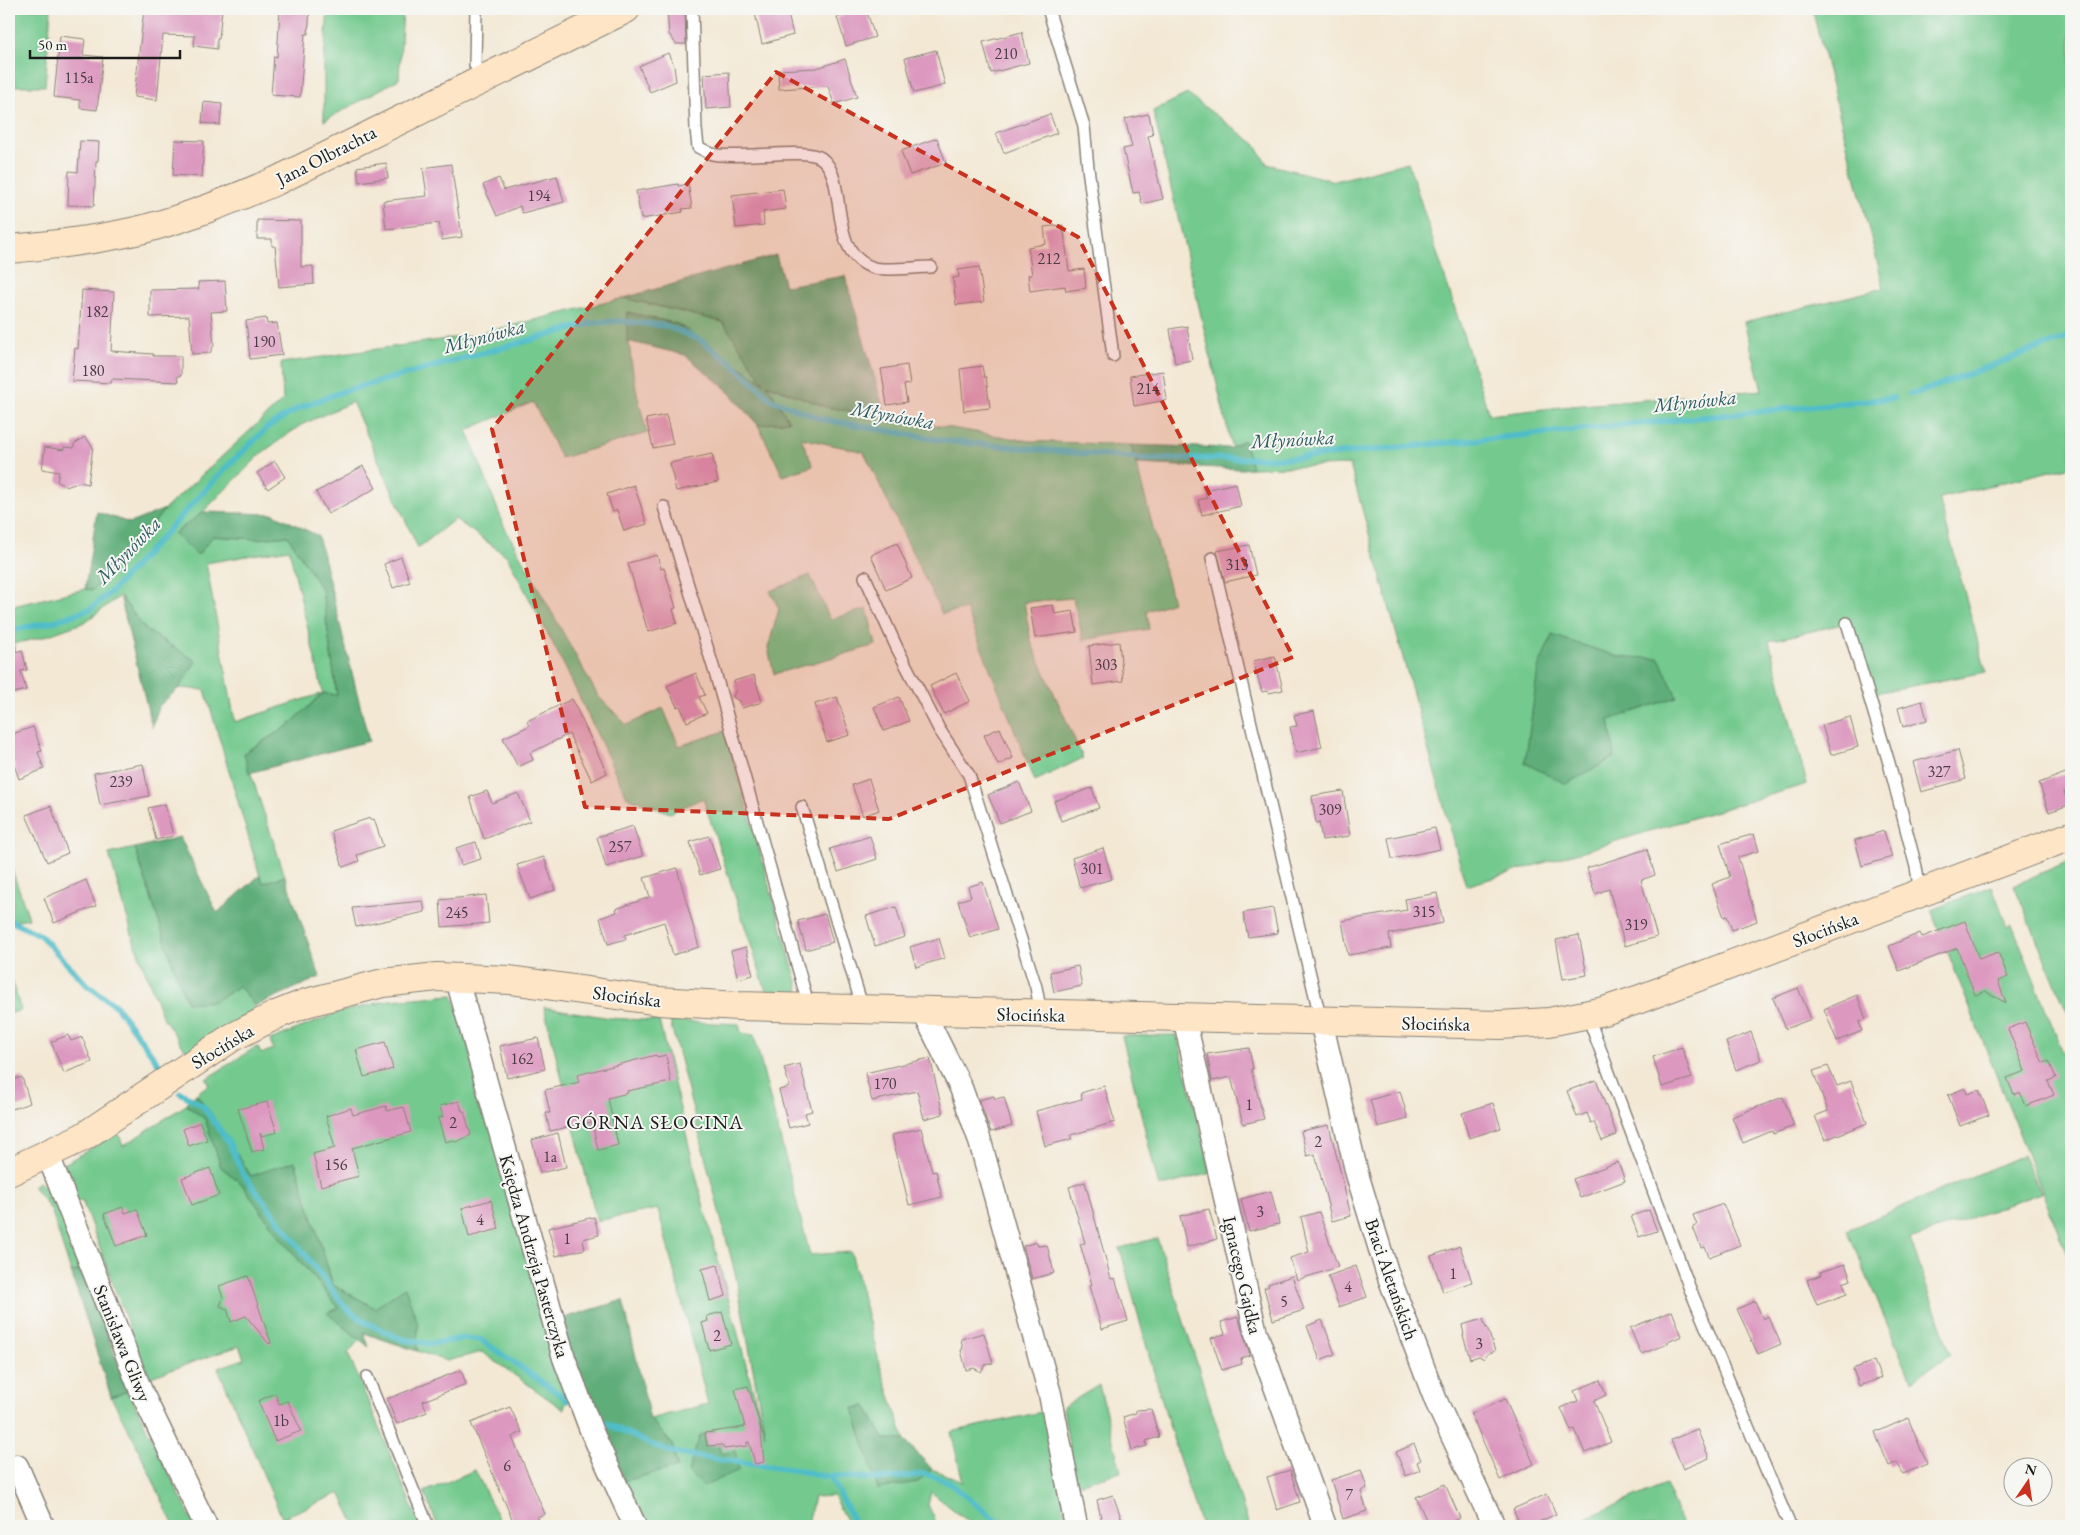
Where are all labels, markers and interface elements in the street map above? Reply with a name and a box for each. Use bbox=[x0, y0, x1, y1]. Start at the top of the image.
scale bar bbox=[30, 28, 180, 60]
text: 50 m bbox=[38, 35, 67, 54]
house number: 210 bbox=[994, 43, 1018, 64]
house number: 115a bbox=[64, 67, 94, 88]
street label: Jana Olbrachta bbox=[270, 119, 381, 192]
house number: 194 bbox=[527, 185, 551, 206]
house number: 212 bbox=[1037, 248, 1061, 269]
house number: 182 bbox=[85, 301, 109, 322]
water label: Młynówka bbox=[439, 313, 528, 360]
house number: 190 bbox=[252, 331, 276, 352]
house number: 180 bbox=[81, 360, 105, 381]
house number: 214 bbox=[1136, 378, 1160, 399]
water label: Młynówka bbox=[1651, 384, 1738, 418]
water label: Młynówka bbox=[849, 395, 936, 435]
water label: Młynówka bbox=[1250, 424, 1335, 454]
water label: Młynówka bbox=[89, 511, 166, 590]
house number: 313 bbox=[1225, 554, 1249, 575]
house number: 303 bbox=[1094, 654, 1118, 675]
house number: 327 bbox=[1927, 761, 1951, 782]
house number: 239 bbox=[109, 771, 133, 792]
house number: 309 bbox=[1318, 799, 1342, 820]
house number: 257 bbox=[608, 836, 632, 857]
house number: 301 bbox=[1080, 858, 1104, 879]
house number: 315 bbox=[1412, 901, 1436, 922]
house number: 245 bbox=[445, 902, 469, 923]
street label: Słocińska bbox=[1789, 905, 1862, 953]
house number: 319 bbox=[1624, 914, 1648, 935]
street label: Słocińska bbox=[591, 980, 663, 1013]
street label: Słocińska bbox=[996, 1001, 1066, 1028]
street label: Słocińska bbox=[1401, 1010, 1471, 1037]
street label: Słocińska bbox=[186, 1018, 258, 1075]
house number: 162 bbox=[510, 1048, 534, 1069]
house number: 170 bbox=[873, 1073, 897, 1094]
house number: 1 bbox=[1245, 1094, 1253, 1115]
district label: GÓRNA SŁOCINA bbox=[566, 1109, 744, 1135]
house number: 2 bbox=[449, 1112, 457, 1133]
house number: 2 bbox=[1314, 1131, 1322, 1152]
house number: 1a bbox=[543, 1146, 558, 1167]
street label: Księdza Andrzeja Pasterczyka bbox=[493, 1151, 576, 1361]
house number: 156 bbox=[324, 1154, 348, 1175]
house number: 3 bbox=[1256, 1201, 1264, 1222]
house number: 4 bbox=[476, 1209, 484, 1230]
street label: Ignacego Gajdka bbox=[1217, 1214, 1268, 1337]
street label: Braci Aletańskich bbox=[1359, 1215, 1424, 1344]
house number: 1 bbox=[563, 1228, 571, 1249]
house number: 1 bbox=[1449, 1263, 1457, 1284]
house number: 4 bbox=[1344, 1276, 1352, 1297]
street label: Stanisława Gliwy bbox=[88, 1281, 158, 1406]
house number: 5 bbox=[1280, 1291, 1288, 1312]
house number: 2 bbox=[713, 1325, 721, 1346]
house number: 3 bbox=[1475, 1333, 1483, 1354]
house number: 1b bbox=[273, 1410, 289, 1431]
house number: 6 bbox=[503, 1455, 511, 1476]
north arrow bbox=[2002, 1458, 2052, 1508]
text: N bbox=[2023, 1459, 2039, 1480]
house number: 7 bbox=[1345, 1484, 1353, 1505]

